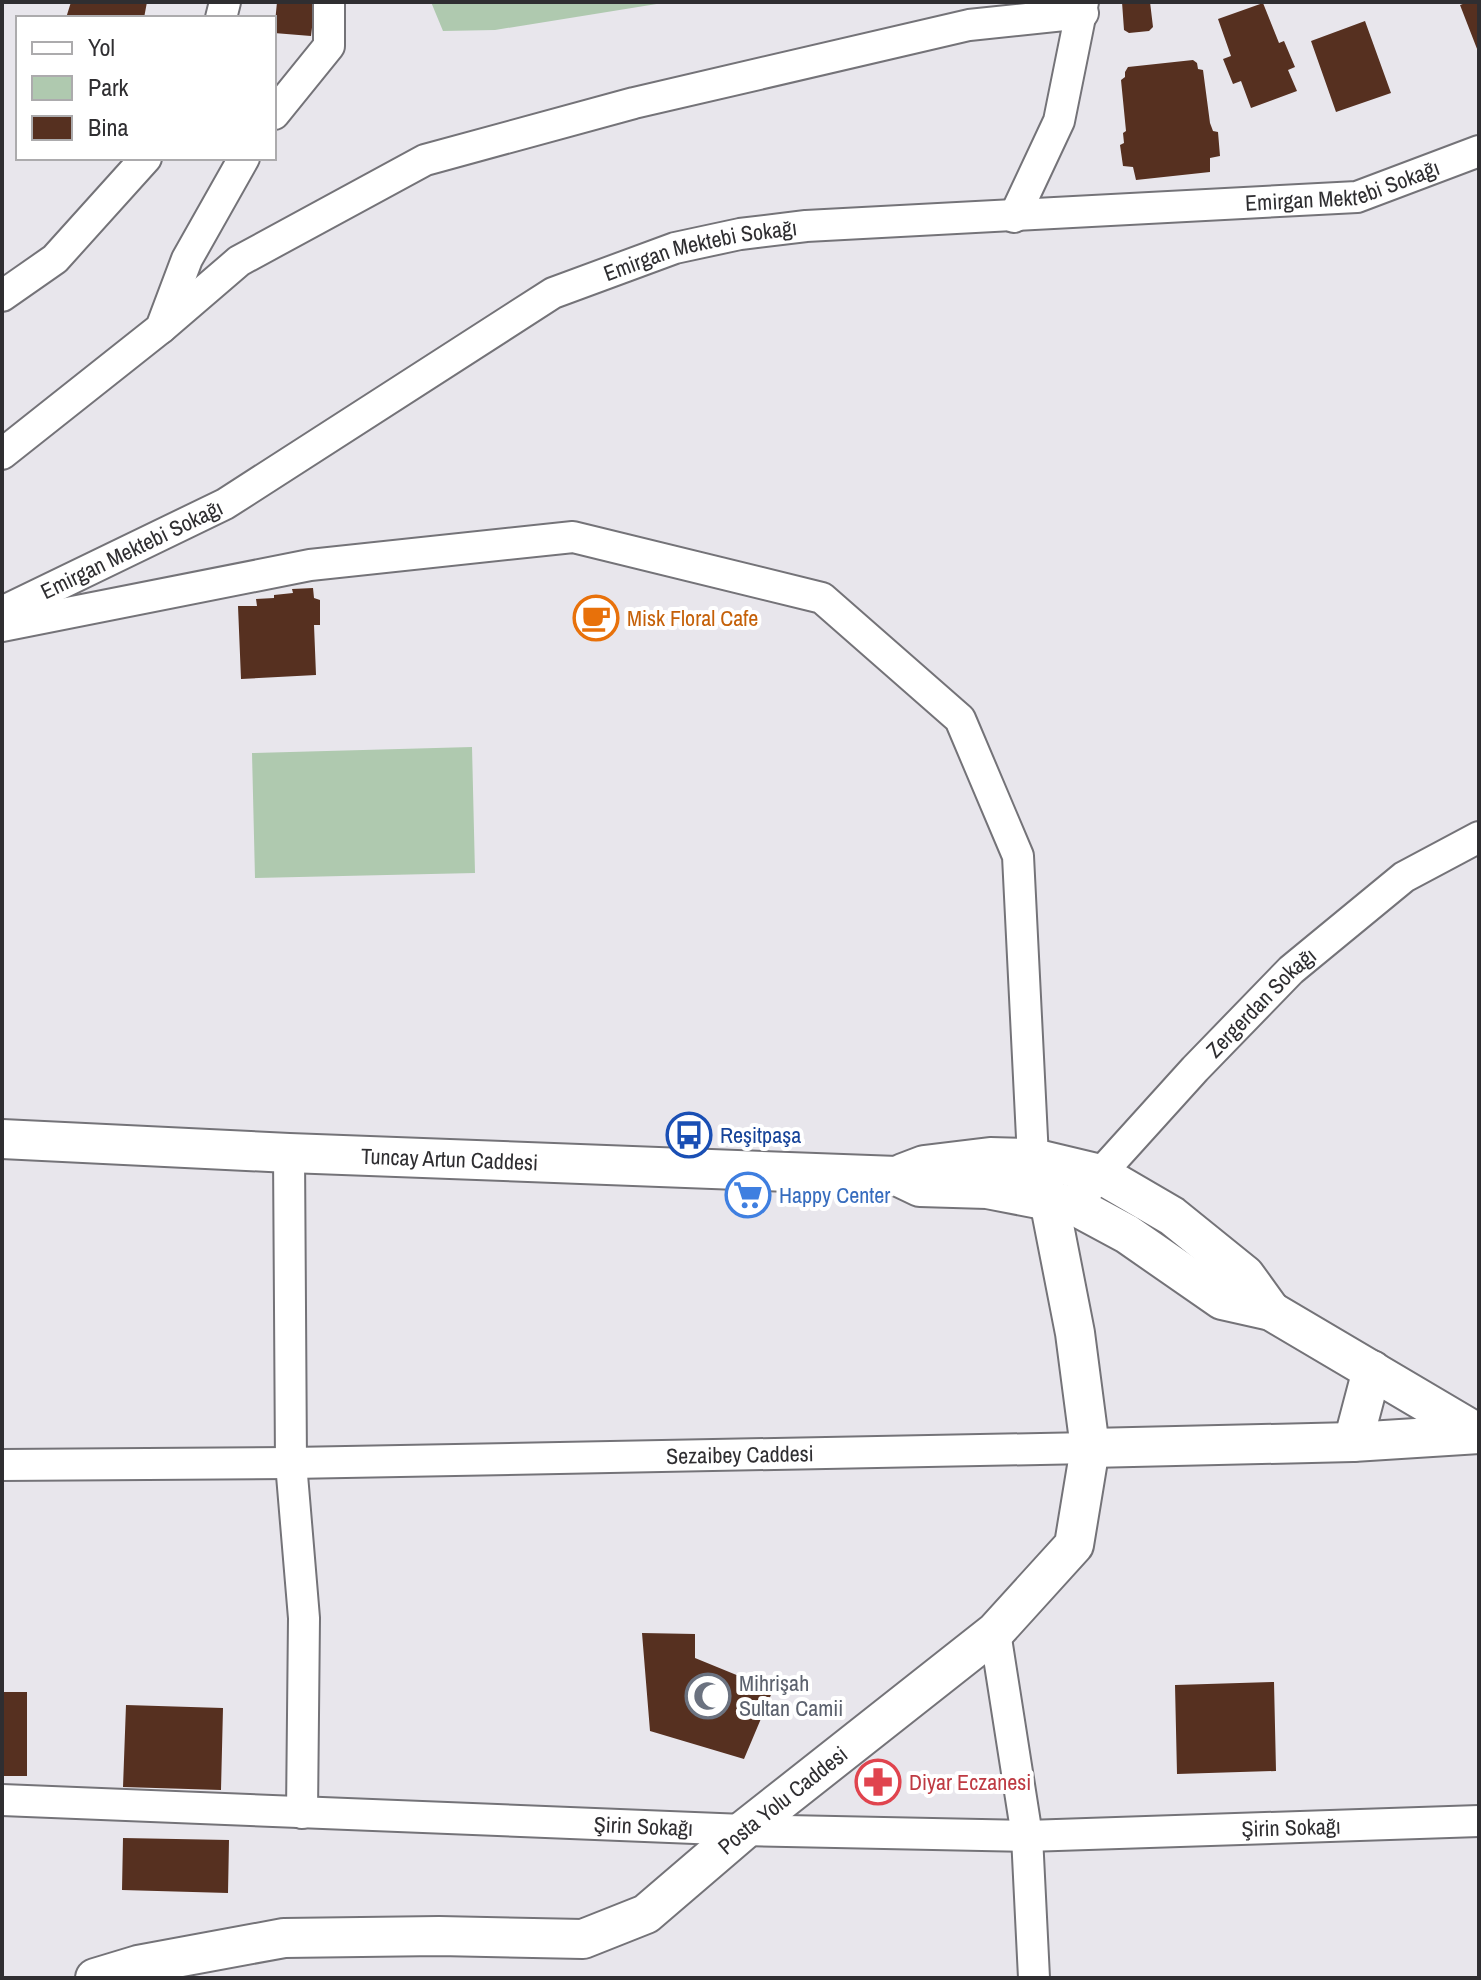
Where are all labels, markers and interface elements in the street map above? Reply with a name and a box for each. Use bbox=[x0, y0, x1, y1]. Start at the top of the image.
legend bbox=[16, 16, 276, 160]
text: Yol bbox=[88, 31, 115, 63]
text: Park bbox=[88, 71, 129, 103]
text: Bina bbox=[88, 111, 129, 143]
street label: Emirgan Mektebi Sokağı bbox=[1244, 152, 1444, 218]
street label: Emirgan Mektebi Sokağı bbox=[599, 212, 799, 288]
street label: Emirgan Mektebi Sokağı bbox=[36, 492, 228, 606]
cafe icon: Misk Floral Cafe bbox=[572, 594, 620, 642]
place label: Misk Floral Cafe bbox=[627, 603, 758, 633]
street label: Zergerdan Sokağı bbox=[1199, 940, 1322, 1064]
bus stop icon: Reşitpaşa bbox=[665, 1111, 713, 1159]
place label: Reşitpaşa bbox=[720, 1120, 801, 1150]
street label: Tuncay Artun Caddesi bbox=[360, 1141, 539, 1177]
supermarket icon: Happy Center bbox=[724, 1171, 772, 1219]
place label: Happy Center bbox=[779, 1180, 890, 1210]
street label: Sezaibey Caddesi bbox=[666, 1438, 814, 1471]
place label: Mihrişah Sultan Camii bbox=[739, 1668, 843, 1723]
mosque icon: Mihrişah Sultan Camii bbox=[684, 1672, 732, 1720]
street label: Posta Yolu Caddesi bbox=[711, 1739, 854, 1861]
pharmacy icon: Diyar Eczanesi bbox=[854, 1758, 902, 1806]
place label: Diyar Eczanesi bbox=[909, 1767, 1031, 1797]
street label: Şirin Sokağı bbox=[593, 1809, 694, 1843]
street label: Şirin Sokağı bbox=[1241, 1811, 1341, 1844]

